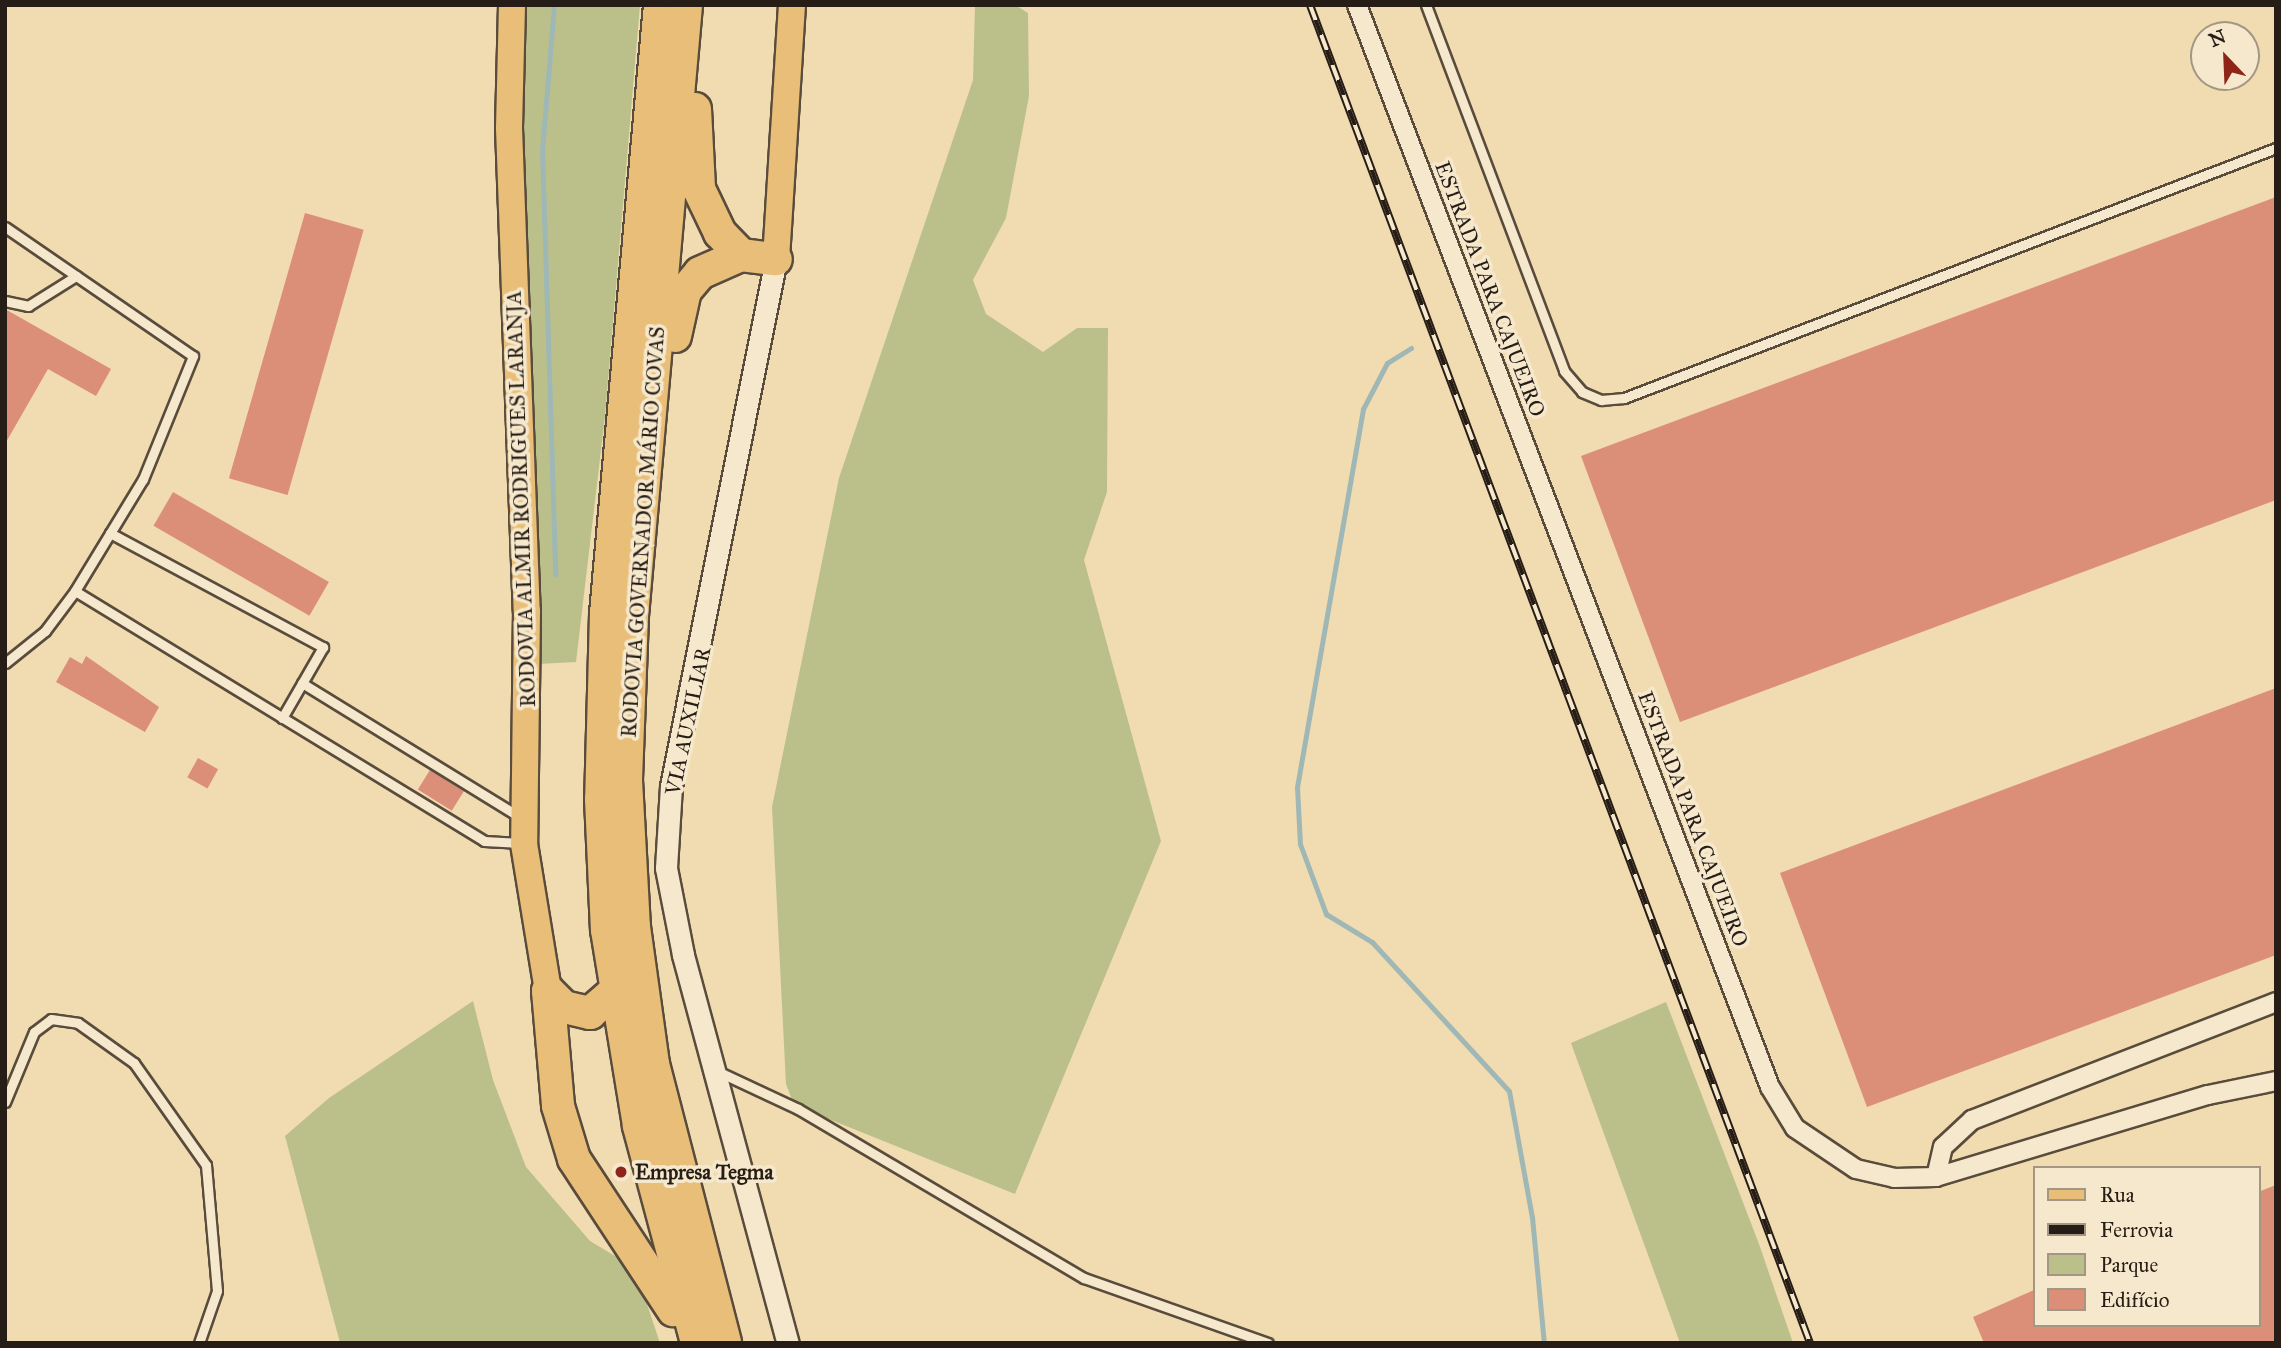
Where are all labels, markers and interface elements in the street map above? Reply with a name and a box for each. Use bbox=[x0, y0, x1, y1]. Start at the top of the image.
north arrow bbox=[2190, 21, 2260, 91]
text: N bbox=[2205, 24, 2229, 52]
street label: ESTRADA PARA CAJUEIRO bbox=[1430, 158, 1550, 420]
street label: RODOVIA ALMIR RODRIGUES LARANJA bbox=[501, 290, 541, 708]
street label: RODOVIA GOVERNADOR MÁRIO COVAS bbox=[616, 326, 670, 738]
street label: VIA AUXILIAR bbox=[660, 645, 716, 797]
street label: ESTRADA PARA CAJUEIRO bbox=[1633, 688, 1753, 950]
place label: Empresa Tegma bbox=[635, 1159, 773, 1185]
marker: Empresa Tegma bbox=[613, 1164, 629, 1180]
legend bbox=[2032, 1166, 2260, 1327]
text: Rua bbox=[2100, 1182, 2135, 1208]
text: Ferrovia bbox=[2100, 1217, 2173, 1243]
text: Parque bbox=[2100, 1252, 2158, 1278]
text: Edifício bbox=[2100, 1287, 2169, 1313]

